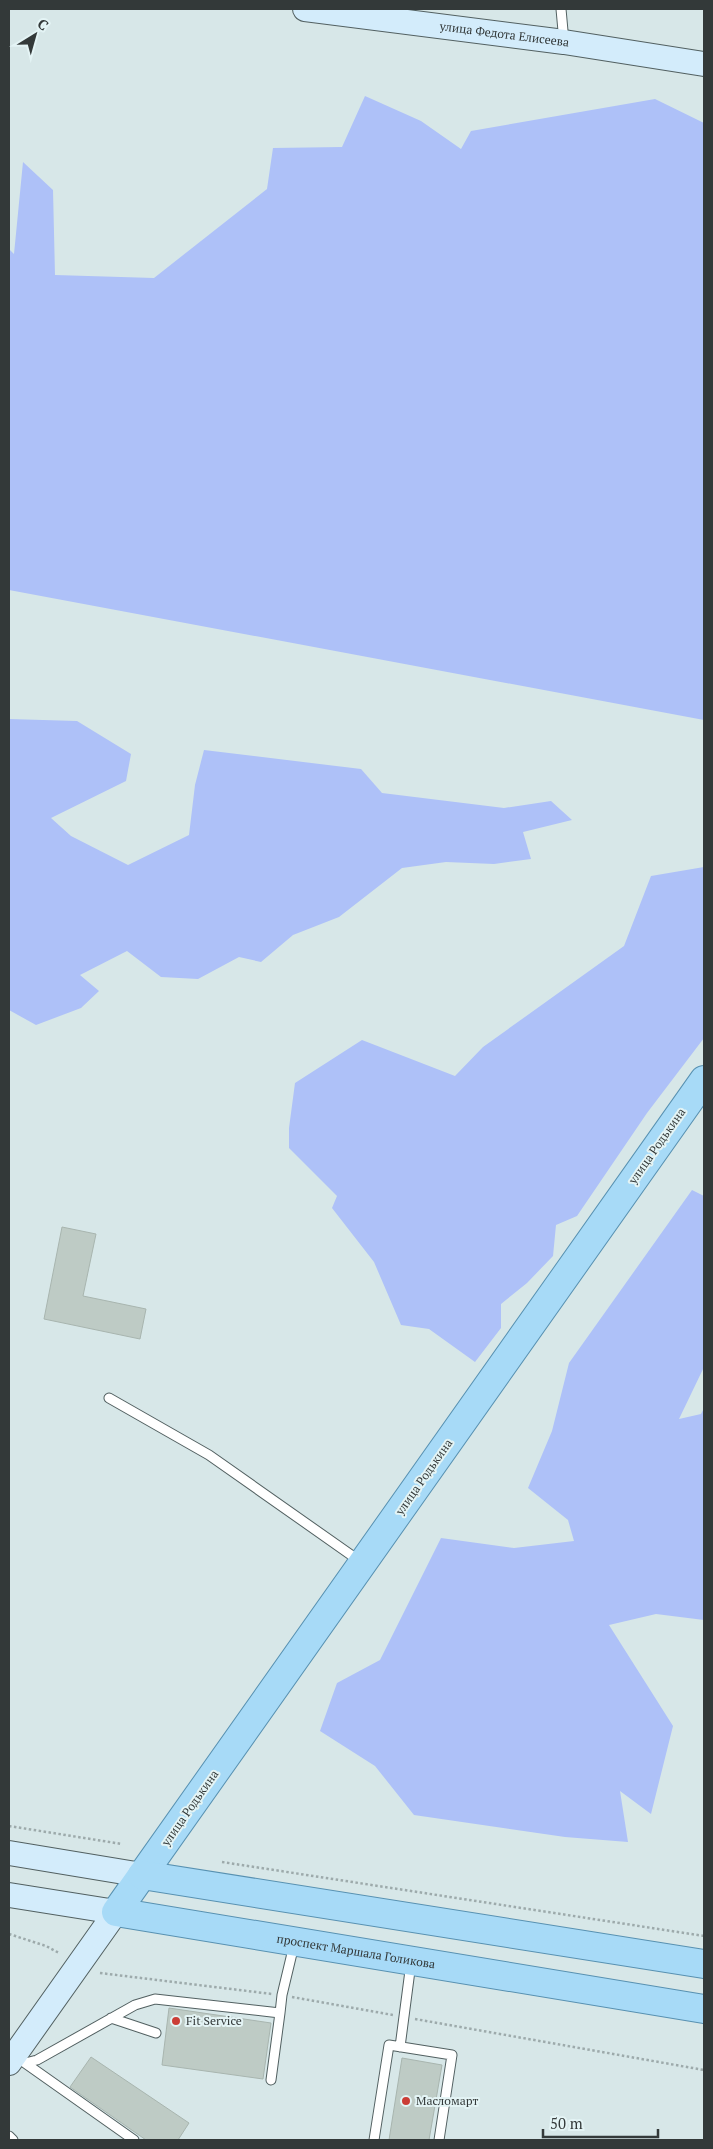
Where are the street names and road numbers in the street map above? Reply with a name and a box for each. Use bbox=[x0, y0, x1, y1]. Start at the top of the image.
street label: улица Федота Елисеева bbox=[438, 18, 570, 50]
street label: улица Родькина bbox=[624, 1105, 688, 1187]
street label: улица Родькина bbox=[391, 1436, 455, 1518]
street label: улица Родькина bbox=[157, 1767, 221, 1849]
street label: проспект Маршала Голикова bbox=[276, 1931, 437, 1972]

